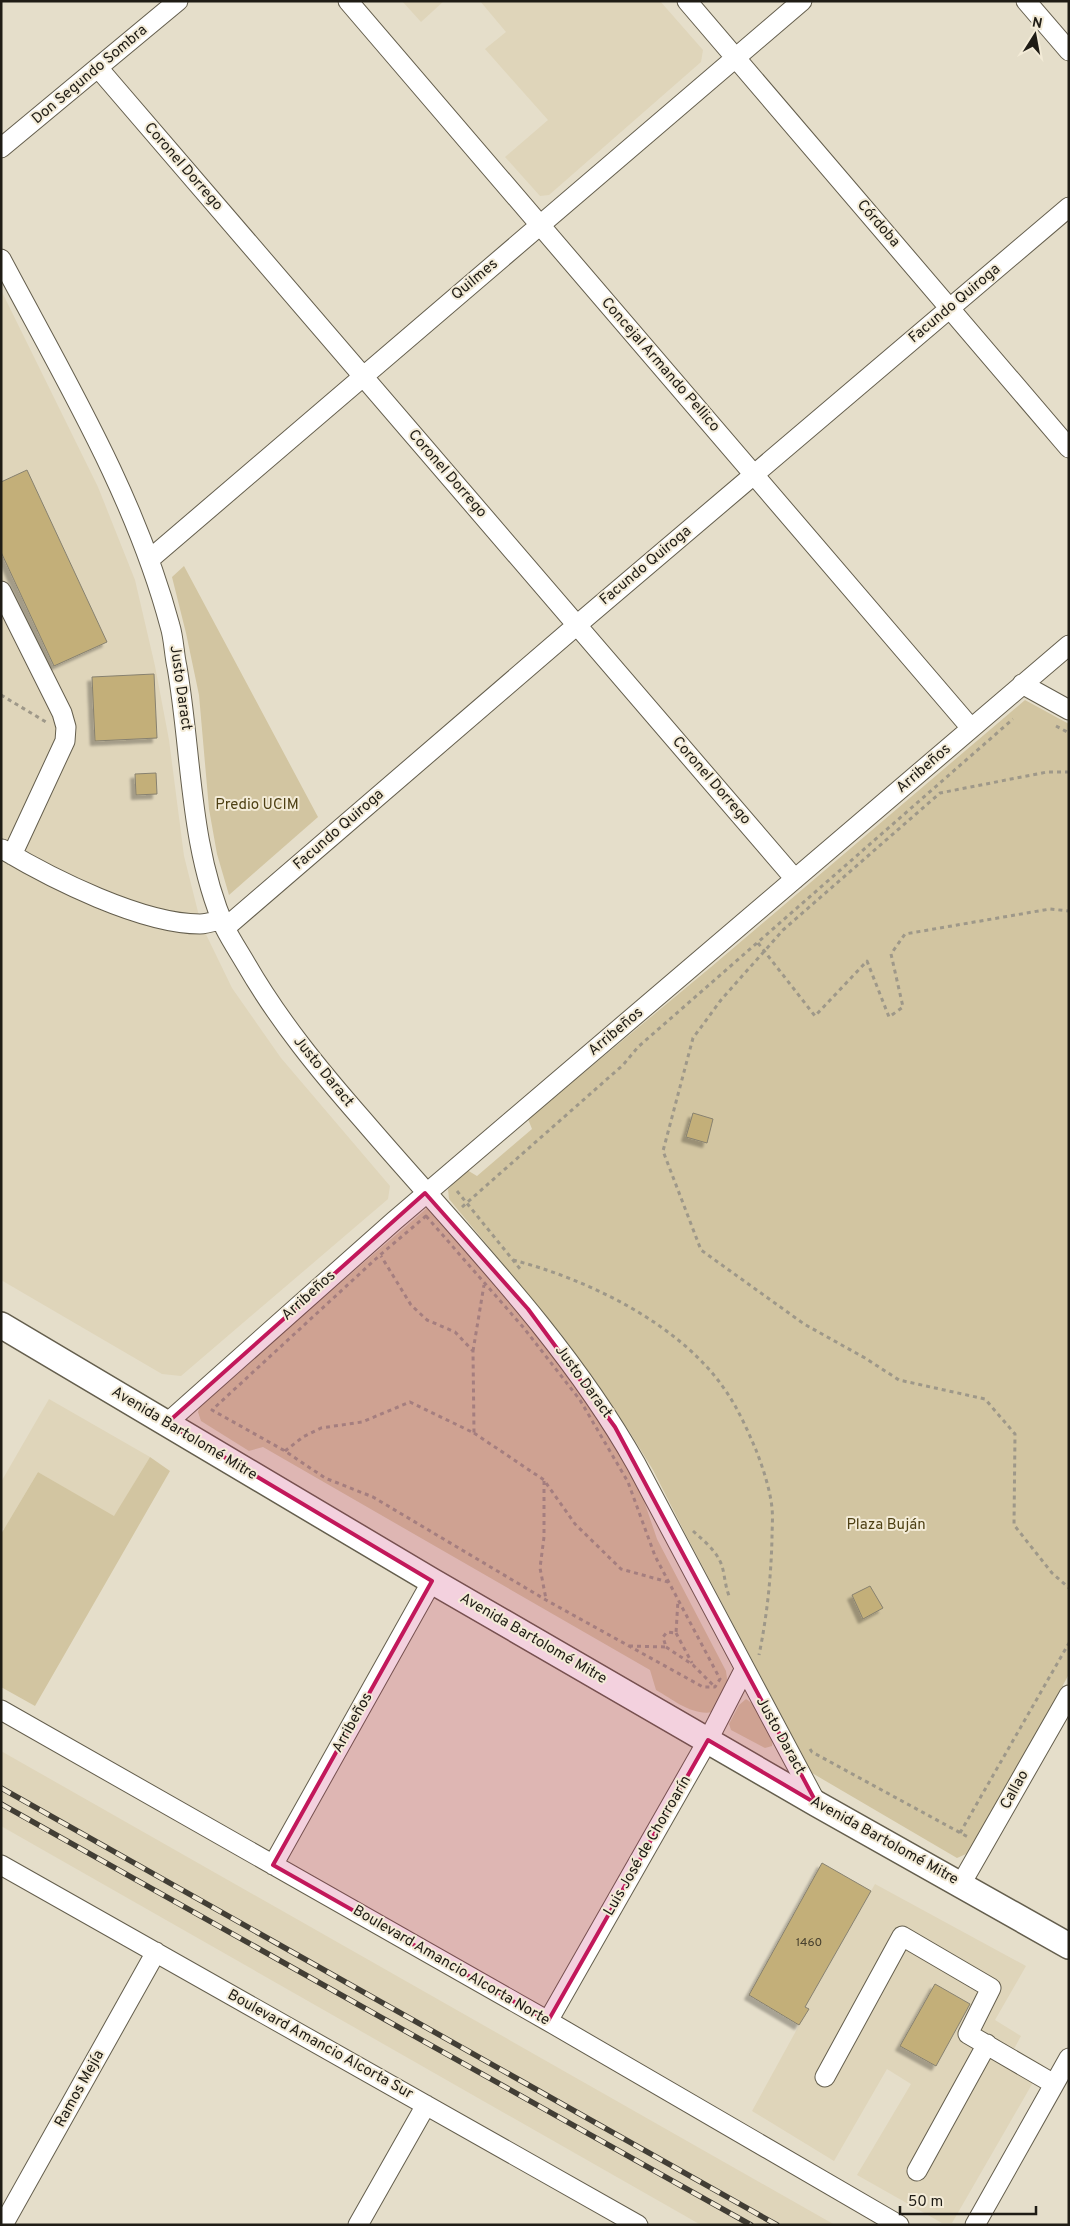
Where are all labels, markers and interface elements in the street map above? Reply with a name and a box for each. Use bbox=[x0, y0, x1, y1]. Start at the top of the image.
north arrow bbox=[1010, 10, 1060, 60]
text: N bbox=[1031, 14, 1044, 33]
street label: Don Segundo Sombra bbox=[28, 21, 152, 129]
street label: Coronel Dorrego bbox=[140, 119, 226, 215]
street label: Córdoba bbox=[852, 196, 904, 252]
street label: Quilmes bbox=[448, 255, 502, 305]
street label: Facundo Quiroga bbox=[905, 260, 1005, 348]
street label: Concejal Armando Pellico bbox=[596, 294, 724, 436]
street label: Coronel Dorrego bbox=[404, 426, 490, 522]
street label: Facundo Quiroga bbox=[596, 522, 696, 610]
street label: Justo Daract bbox=[165, 644, 195, 732]
street label: Coronel Dorrego bbox=[668, 733, 754, 829]
street label: Arribeños bbox=[893, 740, 955, 798]
street label: Facundo Quiroga bbox=[290, 785, 388, 875]
park label: Predio UCIM bbox=[215, 796, 299, 815]
street label: Arribeños bbox=[585, 1003, 647, 1061]
street label: Justo Daract bbox=[289, 1033, 357, 1111]
street label: Arribeños bbox=[278, 1267, 340, 1325]
street label: Justo Daract bbox=[550, 1342, 616, 1422]
street label: Avenida Bartolomé Mitre bbox=[108, 1383, 260, 1485]
park label: Plaza Buján bbox=[846, 1516, 926, 1535]
street label: Avenida Bartolomé Mitre bbox=[456, 1589, 610, 1689]
street label: Arribeños bbox=[329, 1689, 377, 1757]
street label: Justo Daract bbox=[751, 1694, 809, 1778]
street label: Callao bbox=[997, 1767, 1033, 1813]
street label: Luis José de Chorroarín bbox=[600, 1773, 696, 1919]
street label: Avenida Bartolomé Mitre bbox=[807, 1792, 961, 1890]
street label: Boulevard Amancio Alcorta Norte bbox=[349, 1902, 553, 2030]
house number: 1460 bbox=[796, 1935, 822, 1951]
street label: Boulevard Amancio Alcorta Sur bbox=[224, 1986, 416, 2104]
street label: Ramos Mejía bbox=[51, 2047, 109, 2131]
scale bar bbox=[900, 2184, 1036, 2216]
text: 50 m bbox=[908, 2193, 943, 2212]

